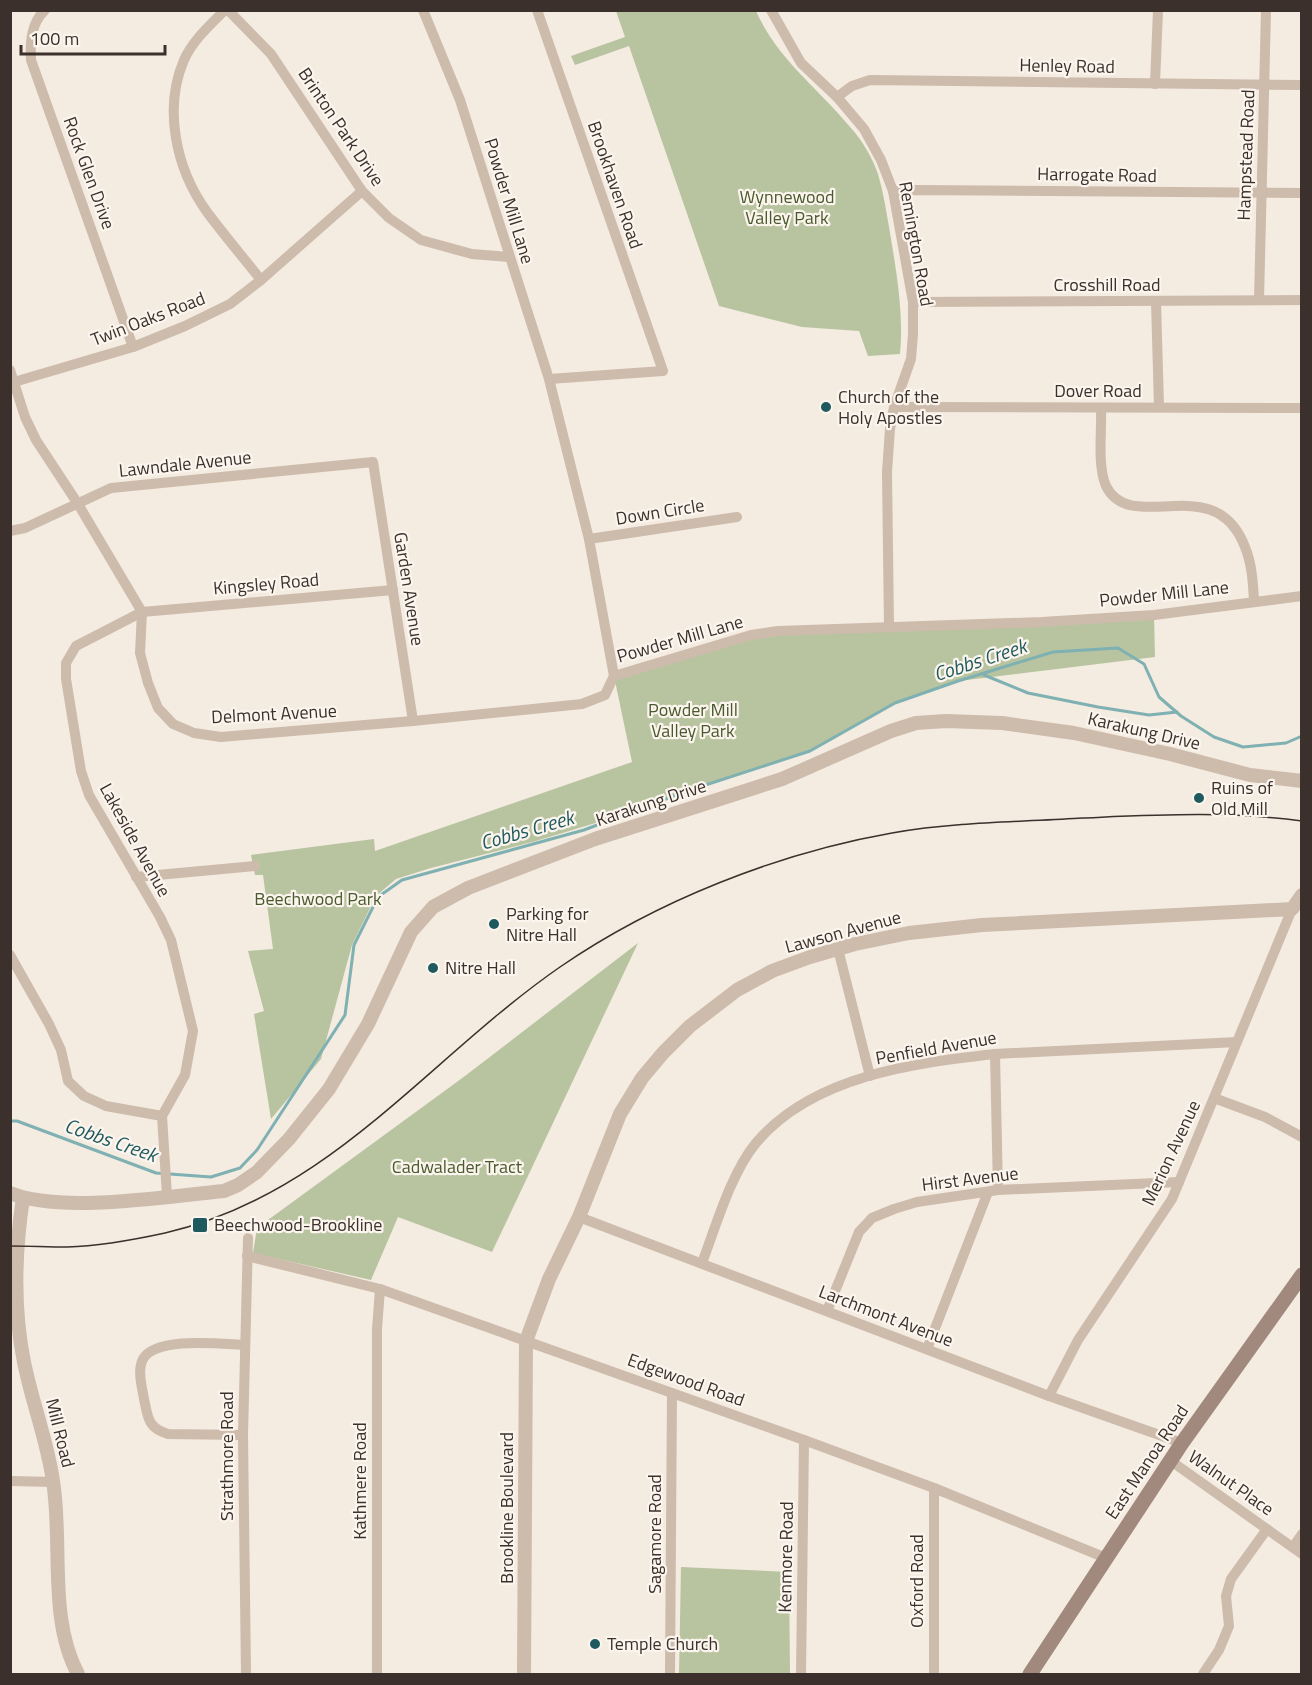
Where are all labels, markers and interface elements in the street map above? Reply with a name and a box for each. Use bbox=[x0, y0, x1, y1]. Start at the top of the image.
scale bar bbox=[21, 18, 165, 56]
text: 100 m bbox=[30, 25, 79, 52]
street label: Henley Road bbox=[1019, 51, 1115, 80]
street label: Brinton Park Drive bbox=[292, 62, 391, 192]
street label: Hampstead Road bbox=[1230, 89, 1261, 221]
street label: Rock Glen Drive bbox=[57, 113, 122, 233]
street label: Brookhaven Road bbox=[581, 117, 650, 252]
street label: Powder Mill Lane bbox=[478, 135, 541, 267]
street label: Harrogate Road bbox=[1037, 160, 1157, 189]
street label: Remington Road bbox=[892, 179, 941, 308]
park label: Wynnewood Valley Park bbox=[739, 183, 835, 231]
street label: Crosshill Road bbox=[1054, 271, 1160, 298]
street label: Twin Oaks Road bbox=[87, 284, 209, 353]
street label: Dover Road bbox=[1054, 377, 1142, 404]
place label: Church of the Holy Apostles bbox=[838, 383, 942, 431]
marker: Church of the Holy Apostles bbox=[819, 400, 833, 414]
street label: Lawndale Avenue bbox=[117, 443, 253, 484]
street label: Down Circle bbox=[614, 491, 706, 532]
street label: Garden Avenue bbox=[387, 530, 432, 648]
street label: Kingsley Road bbox=[212, 565, 320, 602]
street label: Powder Mill Lane bbox=[1098, 573, 1230, 614]
street label: Powder Mill Lane bbox=[614, 608, 746, 669]
water label: Cobbs Creek bbox=[929, 629, 1032, 689]
park label: Powder Mill Valley Park bbox=[648, 696, 738, 744]
street label: Delmont Avenue bbox=[211, 697, 337, 730]
street label: Karakung Drive bbox=[1085, 704, 1203, 757]
street label: Karakung Drive bbox=[592, 772, 710, 833]
place label: Ruins of Old Mill bbox=[1211, 774, 1273, 822]
street label: Lakeside Avenue bbox=[93, 778, 178, 902]
marker: Ruins of Old Mill bbox=[1192, 791, 1206, 805]
water label: Cobbs Creek bbox=[476, 801, 579, 858]
park label: Beechwood Park bbox=[254, 885, 382, 912]
place label: Parking for Nitre Hall bbox=[506, 900, 589, 948]
street label: Lawson Avenue bbox=[782, 903, 904, 960]
marker: Parking for Nitre Hall bbox=[487, 917, 501, 931]
place label: Nitre Hall bbox=[445, 954, 516, 981]
marker: Nitre Hall bbox=[426, 961, 440, 975]
street label: Penfield Avenue bbox=[873, 1024, 998, 1071]
street label: Merion Avenue bbox=[1134, 1096, 1207, 1210]
water label: Cobbs Creek bbox=[61, 1109, 164, 1171]
park label: Cadwalader Tract bbox=[392, 1153, 523, 1180]
street label: Hirst Avenue bbox=[920, 1159, 1020, 1198]
place label: Beechwood-Brookline bbox=[214, 1211, 382, 1238]
marker: Beechwood-Brookline bbox=[191, 1216, 209, 1234]
street label: Larchmont Avenue bbox=[815, 1277, 957, 1354]
street label: Edgewood Road bbox=[624, 1346, 748, 1413]
street label: Strathmore Road bbox=[213, 1391, 240, 1521]
street label: Mill Road bbox=[39, 1396, 82, 1470]
street label: East Manoa Road bbox=[1098, 1399, 1195, 1524]
street label: Kathmere Road bbox=[346, 1422, 373, 1540]
street label: Brookline Boulevard bbox=[493, 1432, 520, 1584]
street label: Walnut Place bbox=[1183, 1443, 1280, 1522]
street label: Sagamore Road bbox=[641, 1474, 668, 1594]
street label: Kenmore Road bbox=[771, 1501, 800, 1613]
street label: Oxford Road bbox=[903, 1534, 930, 1628]
place label: Temple Church bbox=[607, 1630, 718, 1657]
marker: Temple Church bbox=[588, 1637, 602, 1651]

